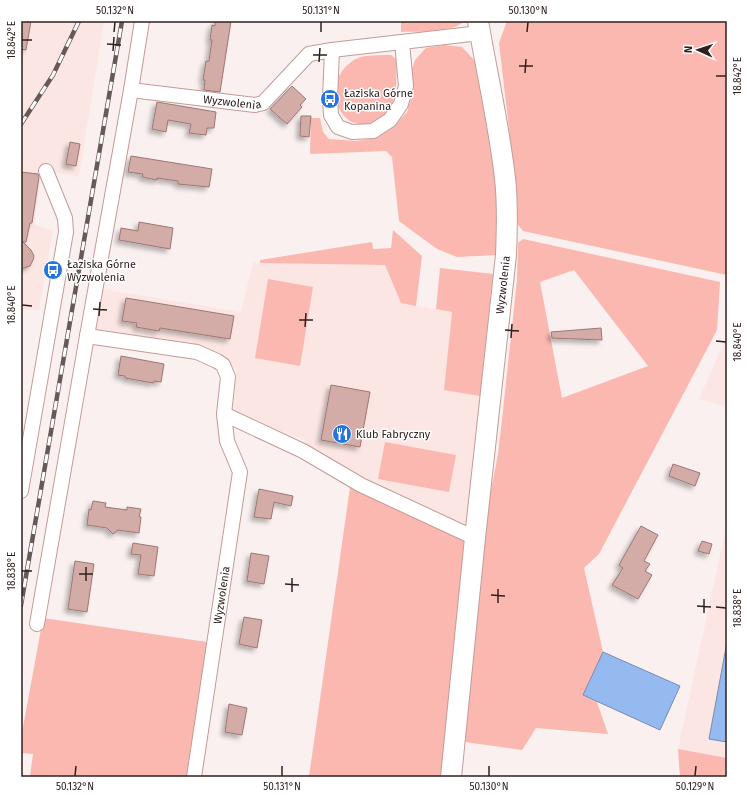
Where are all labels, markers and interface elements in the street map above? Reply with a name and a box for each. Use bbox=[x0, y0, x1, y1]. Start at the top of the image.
text: 50.132°N bbox=[96, 5, 134, 17]
text: 50.131°N bbox=[302, 5, 340, 17]
text: 50.130°N bbox=[509, 5, 547, 17]
text: 18.842°E bbox=[6, 21, 18, 59]
north arrow bbox=[678, 30, 718, 70]
text: N bbox=[682, 46, 695, 53]
text: 18.842°E bbox=[732, 57, 744, 95]
place label: Łaziska Górne Kopanina bbox=[344, 87, 413, 113]
bus stop icon: Łaziska Górne Kopanina bbox=[319, 88, 341, 110]
street label: Wyzwolenia bbox=[203, 92, 263, 111]
street label: Wyzwolenia bbox=[493, 255, 512, 314]
place label: Łaziska Górne Wyzwolenia bbox=[67, 258, 136, 284]
bus stop icon: Łaziska Górne Wyzwolenia bbox=[42, 259, 64, 281]
text: 18.840°E bbox=[6, 285, 18, 325]
text: 18.840°E bbox=[732, 322, 744, 362]
restaurant icon: Klub Fabryczny bbox=[331, 423, 353, 445]
place label: Klub Fabryczny bbox=[356, 428, 431, 441]
text: 18.838°E bbox=[6, 552, 18, 590]
street label: Wyzwolenia bbox=[211, 565, 232, 625]
text: 18.838°E bbox=[732, 589, 744, 627]
text: 50.132°N bbox=[56, 781, 94, 793]
text: 50.131°N bbox=[263, 781, 301, 793]
text: 50.130°N bbox=[470, 781, 508, 793]
text: 50.129°N bbox=[676, 781, 714, 793]

